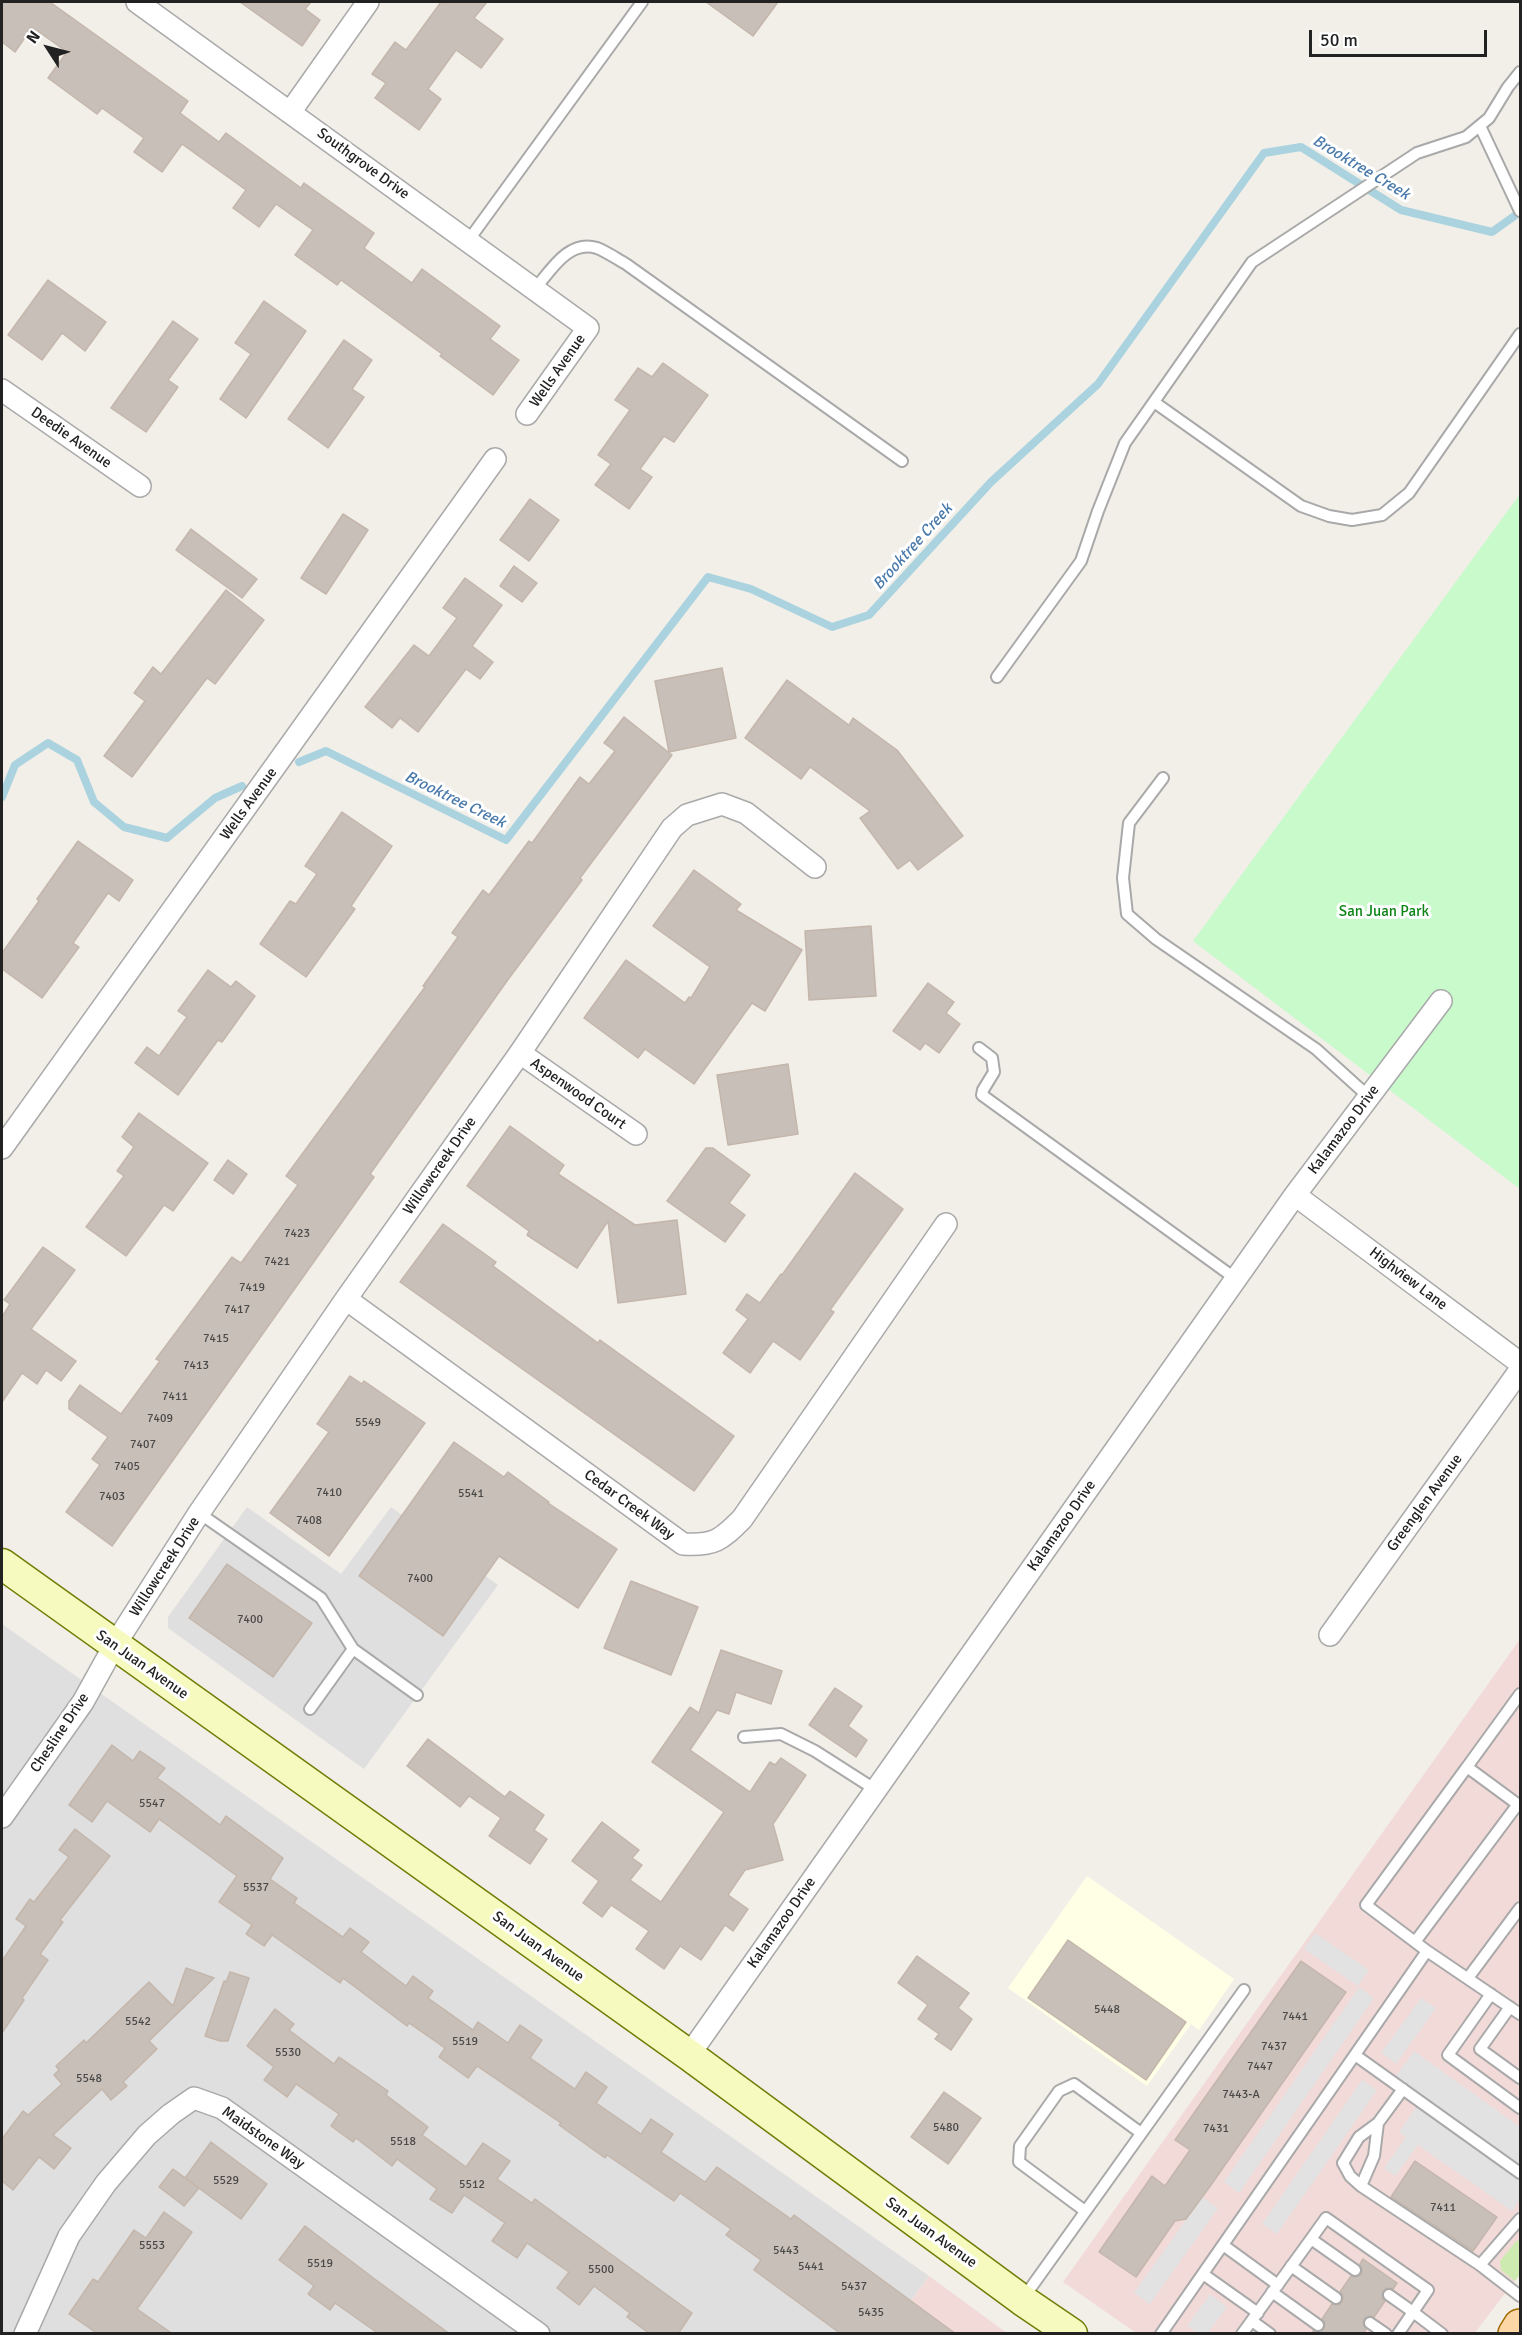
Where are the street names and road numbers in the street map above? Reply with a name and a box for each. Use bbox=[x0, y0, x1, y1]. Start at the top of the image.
street label: Southgrove Drive bbox=[313, 125, 413, 203]
street label: Wells Avenue bbox=[526, 331, 590, 411]
street label: Deedie Avenue bbox=[27, 404, 115, 472]
street label: Wells Avenue bbox=[217, 764, 281, 844]
street label: Aspenwood Court bbox=[527, 1054, 629, 1134]
street label: Kalamazoo Drive bbox=[1305, 1082, 1383, 1178]
street label: Willowcreek Drive bbox=[400, 1114, 480, 1218]
street label: Highview Lane bbox=[1365, 1244, 1451, 1314]
street label: Greenglen Avenue bbox=[1384, 1451, 1466, 1555]
street label: Cedar Creek Way bbox=[580, 1466, 678, 1544]
street label: Kalamazoo Drive bbox=[1024, 1477, 1100, 1575]
street label: Willowcreek Drive bbox=[126, 1514, 204, 1620]
street label: San Juan Avenue bbox=[92, 1627, 192, 1703]
street label: Chesline Drive bbox=[27, 1690, 93, 1776]
street label: Kalamazoo Drive bbox=[744, 1874, 820, 1972]
street label: San Juan Avenue bbox=[489, 1908, 587, 1986]
street label: Maidstone Way bbox=[218, 2103, 308, 2173]
street label: San Juan Avenue bbox=[882, 2194, 980, 2272]

